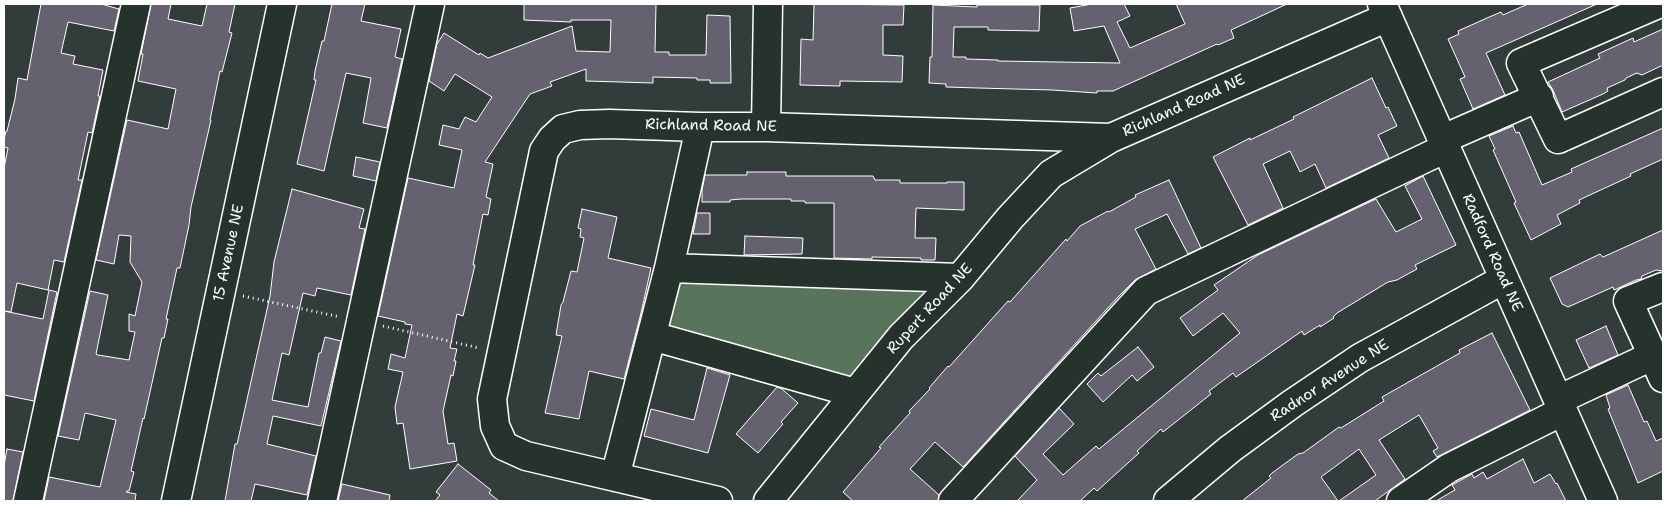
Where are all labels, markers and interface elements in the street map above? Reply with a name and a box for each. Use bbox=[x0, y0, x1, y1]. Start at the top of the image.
street label: Richland Road NE bbox=[1120, 71, 1248, 141]
street label: Richland Road NE bbox=[645, 116, 777, 136]
street label: Radford Road NE bbox=[1458, 191, 1526, 315]
street label: 15 Avenue NE bbox=[210, 203, 248, 303]
street label: Rupert Road NE bbox=[883, 260, 977, 358]
street label: Radnor Avenue NE bbox=[1267, 336, 1393, 426]

